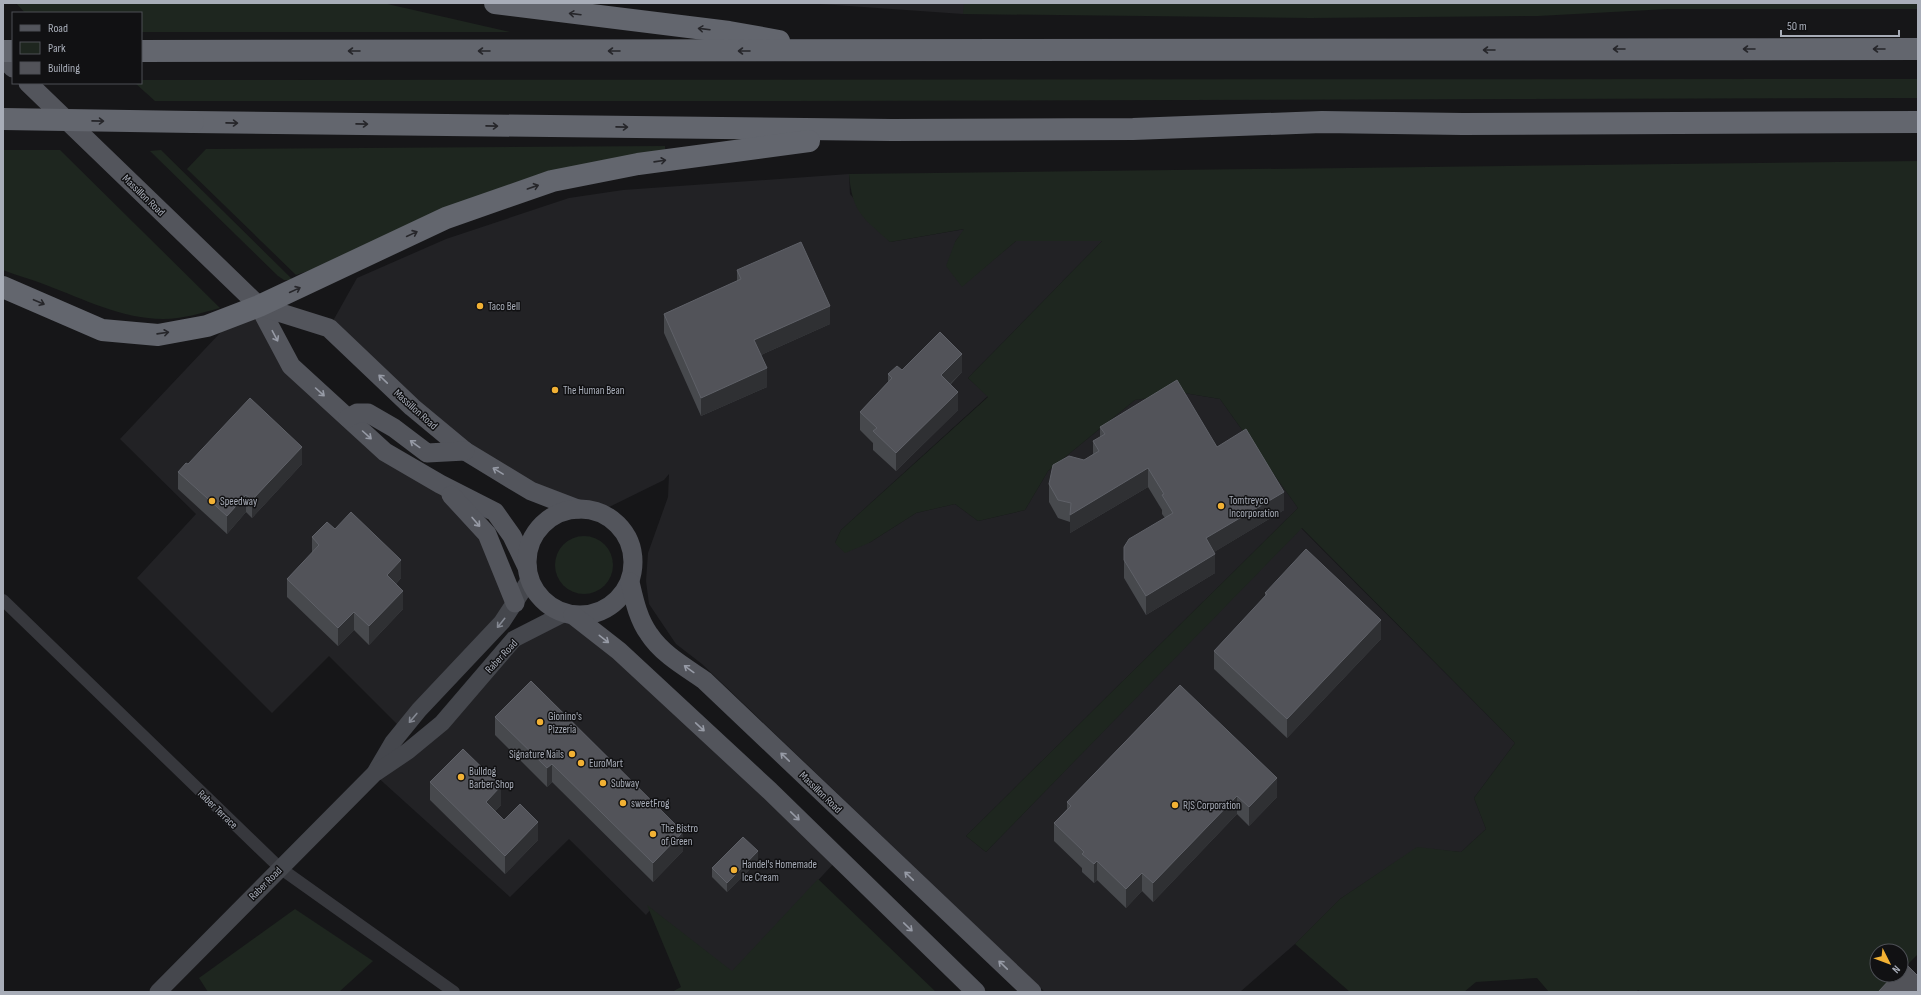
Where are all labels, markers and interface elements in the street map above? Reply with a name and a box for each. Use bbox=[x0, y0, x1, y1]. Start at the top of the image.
one-way arrow bbox=[569, 10, 582, 18]
legend bbox=[12, 12, 142, 84]
scale bar bbox=[1781, 12, 1899, 38]
text: 50 m bbox=[1787, 19, 1807, 34]
text: Road bbox=[48, 21, 68, 36]
one-way arrow bbox=[698, 25, 711, 33]
text: Park bbox=[48, 41, 66, 56]
one-way arrow bbox=[1743, 45, 1756, 53]
one-way arrow bbox=[1873, 45, 1886, 53]
one-way arrow bbox=[1483, 46, 1496, 54]
one-way arrow bbox=[1613, 46, 1626, 53]
one-way arrow bbox=[348, 47, 361, 55]
one-way arrow bbox=[478, 47, 491, 55]
one-way arrow bbox=[608, 47, 621, 55]
one-way arrow bbox=[738, 47, 751, 55]
text: Building bbox=[48, 61, 80, 76]
one-way arrow bbox=[91, 117, 104, 125]
one-way arrow bbox=[225, 119, 238, 127]
one-way arrow bbox=[355, 120, 368, 128]
one-way arrow bbox=[485, 122, 498, 129]
one-way arrow bbox=[615, 123, 628, 131]
one-way arrow bbox=[653, 157, 666, 165]
street label: Massillon Road bbox=[120, 172, 168, 219]
one-way arrow bbox=[527, 183, 539, 191]
one-way arrow bbox=[406, 230, 418, 237]
one-way arrow bbox=[288, 286, 300, 293]
one-way arrow bbox=[32, 299, 44, 307]
place label: Taco Bell bbox=[488, 300, 520, 313]
marker: Taco Bell bbox=[475, 301, 485, 311]
one-way arrow bbox=[156, 329, 169, 337]
one-way arrow bbox=[272, 330, 280, 342]
one-way arrow bbox=[378, 374, 388, 384]
place label: The Human Bean bbox=[563, 384, 625, 397]
marker: The Human Bean bbox=[550, 385, 560, 395]
street label: Massillon Road bbox=[391, 386, 440, 433]
one-way arrow bbox=[314, 387, 324, 396]
one-way arrow bbox=[361, 430, 372, 439]
one-way arrow bbox=[409, 439, 420, 448]
one-way arrow bbox=[492, 467, 504, 475]
place label: Tomtreyco Incorporation bbox=[1229, 494, 1279, 520]
place label: Speedway bbox=[220, 495, 258, 508]
marker: Speedway bbox=[207, 496, 217, 506]
marker: Tomtreyco Incorporation bbox=[1216, 501, 1226, 511]
one-way arrow bbox=[472, 517, 481, 528]
one-way arrow bbox=[497, 618, 506, 628]
one-way arrow bbox=[599, 635, 610, 643]
street label: Raber Road bbox=[482, 636, 521, 676]
one-way arrow bbox=[684, 665, 695, 673]
place label: Gionino's Pizzeria bbox=[548, 710, 582, 736]
one-way arrow bbox=[408, 713, 417, 723]
marker: Gionino's Pizzeria bbox=[535, 717, 545, 727]
one-way arrow bbox=[695, 722, 706, 731]
place label: Signature Nails bbox=[509, 748, 564, 761]
marker: Signature Nails bbox=[567, 749, 577, 759]
one-way arrow bbox=[780, 752, 790, 762]
place label: EuroMart bbox=[589, 757, 624, 770]
marker: EuroMart bbox=[576, 758, 586, 768]
place label: Bulldog Barber Shop bbox=[469, 765, 514, 791]
street label: Massillon Road bbox=[797, 769, 845, 816]
marker: Bulldog Barber Shop bbox=[456, 772, 466, 782]
place label: Subway bbox=[611, 777, 640, 790]
marker: Subway bbox=[598, 778, 608, 788]
street label: Raber Terrace bbox=[195, 787, 240, 832]
place label: sweetFrog bbox=[631, 797, 670, 810]
marker: sweetFrog bbox=[618, 798, 628, 808]
place label: RJS Corporation bbox=[1183, 799, 1241, 812]
marker: RJS Corporation bbox=[1170, 800, 1180, 810]
one-way arrow bbox=[790, 811, 800, 821]
place label: The Bistro of Green bbox=[661, 822, 698, 848]
marker: The Bistro of Green bbox=[648, 829, 658, 839]
place label: Handel's Homemade Ice Cream bbox=[742, 858, 817, 884]
street label: Raber Road bbox=[246, 864, 285, 903]
marker: Handel's Homemade Ice Cream bbox=[729, 865, 739, 875]
one-way arrow bbox=[904, 871, 914, 880]
one-way arrow bbox=[903, 922, 913, 932]
north arrow bbox=[1869, 943, 1909, 983]
one-way arrow bbox=[998, 960, 1008, 970]
text: N bbox=[1889, 963, 1903, 976]

